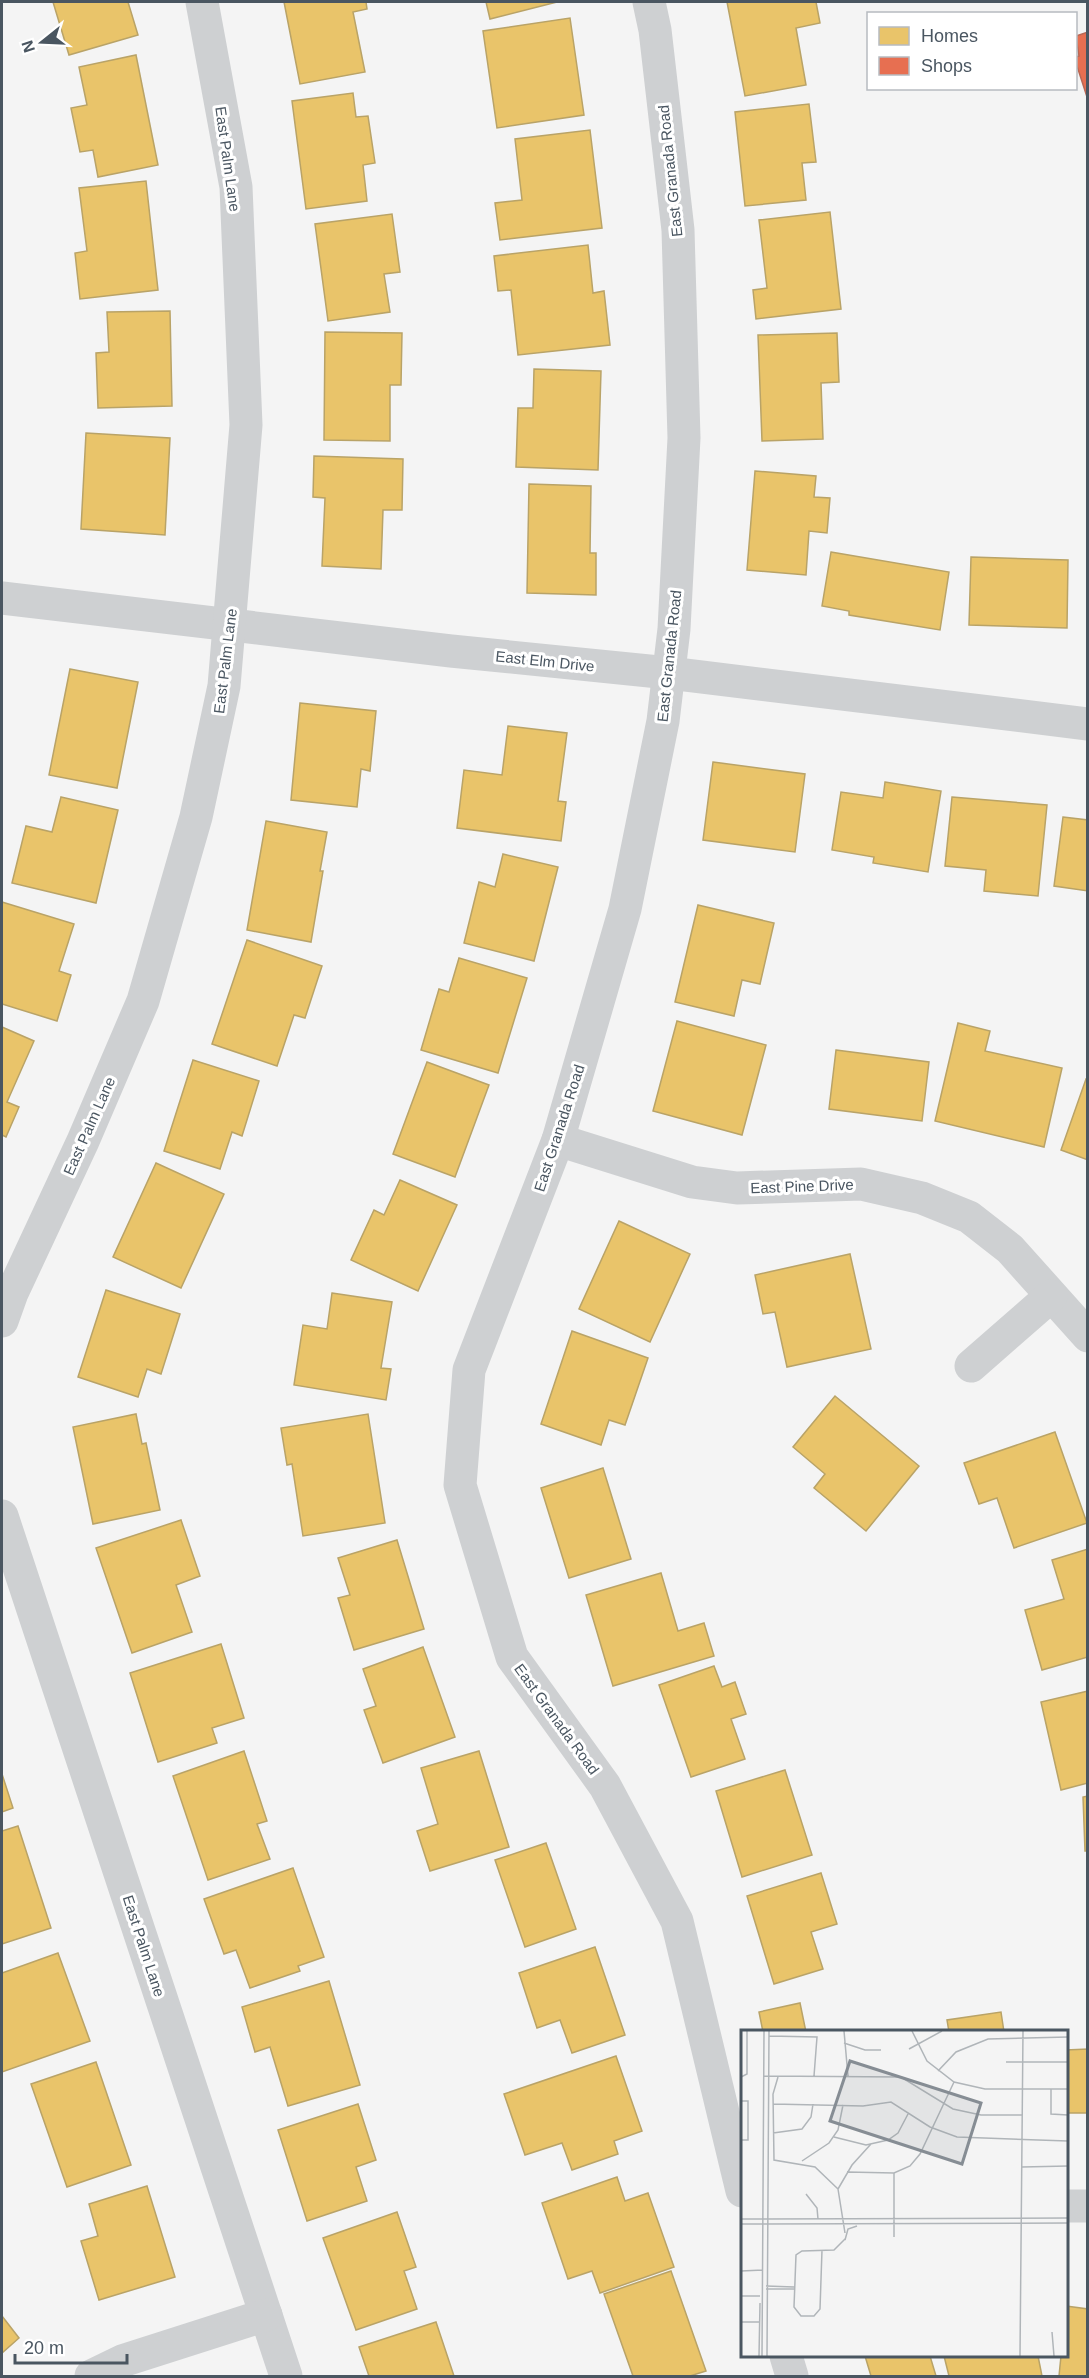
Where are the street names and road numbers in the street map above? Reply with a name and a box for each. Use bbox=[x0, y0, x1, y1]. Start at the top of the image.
street label: East Granada Road bbox=[655, 104, 685, 238]
street label: East Palm Lane bbox=[212, 105, 244, 213]
street label: East Granada Road bbox=[654, 589, 684, 723]
street label: East Palm Lane bbox=[210, 607, 240, 715]
street label: East Elm Drive bbox=[495, 647, 595, 675]
street label: East Granada Road bbox=[530, 1062, 588, 1194]
street label: East Palm Lane bbox=[60, 1074, 118, 1178]
street label: East Pine Drive bbox=[750, 1176, 854, 1196]
street label: East Granada Road bbox=[511, 1660, 603, 1778]
street label: East Palm Lane bbox=[120, 1893, 168, 1999]

